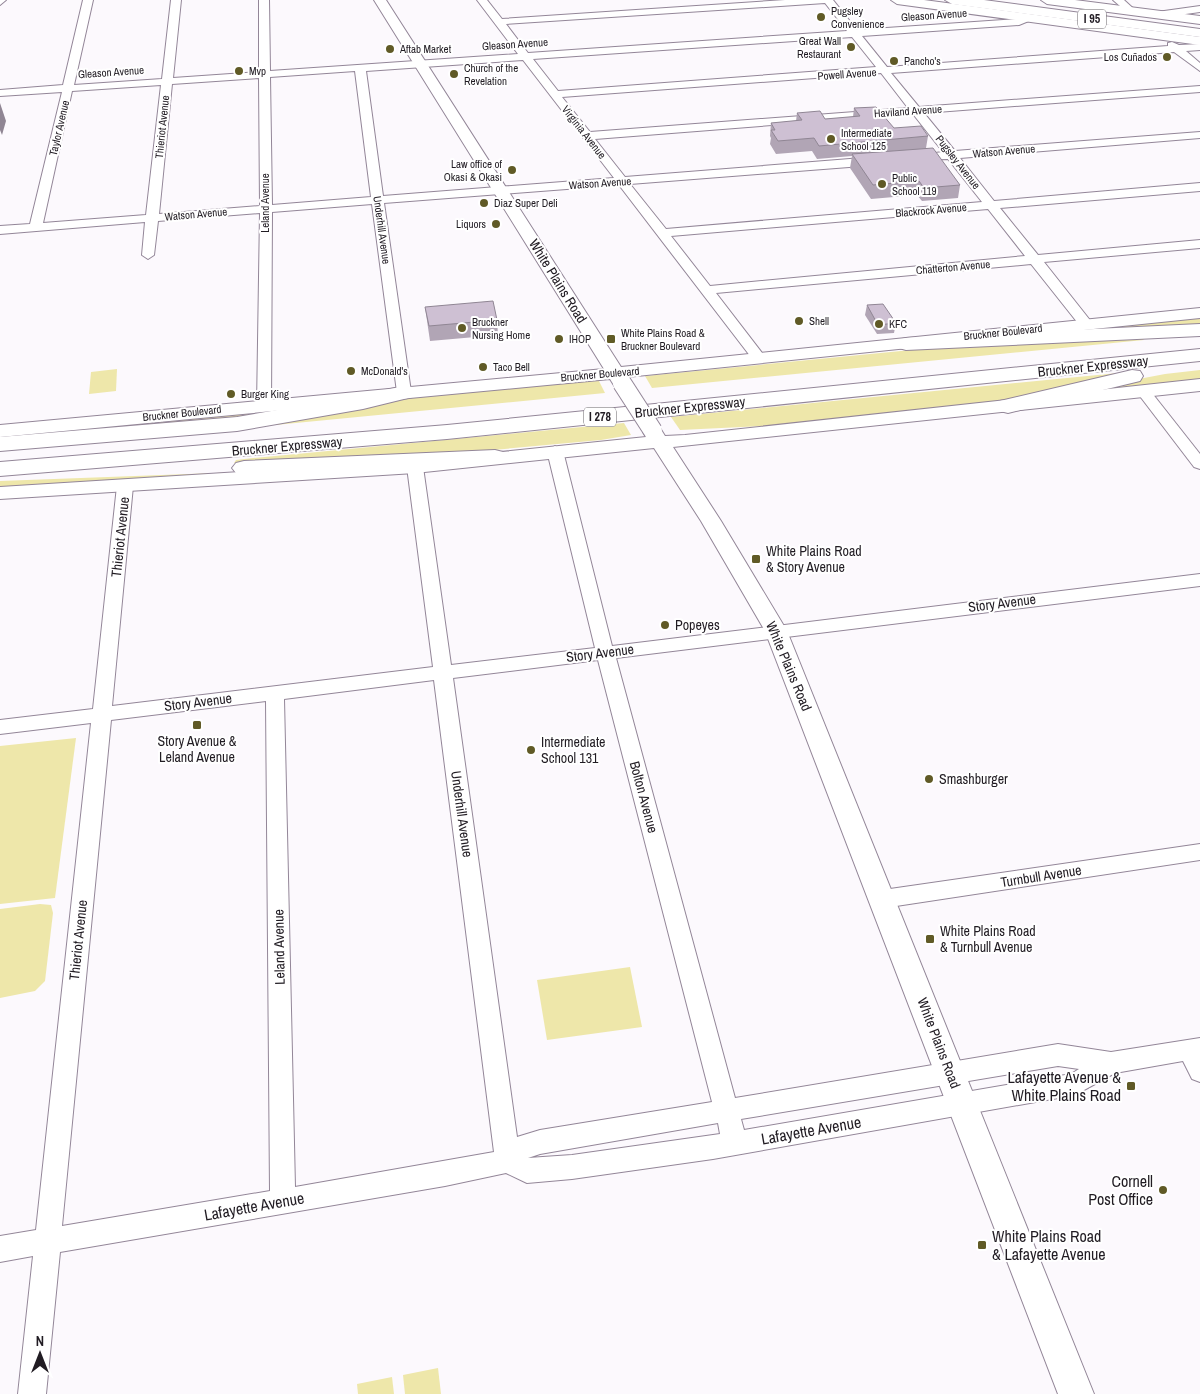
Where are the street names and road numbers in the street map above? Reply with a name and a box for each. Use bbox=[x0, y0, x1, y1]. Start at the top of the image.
street label: Gleason Avenue bbox=[901, 6, 967, 24]
road number: I 95 bbox=[1078, 10, 1106, 28]
street label: Gleason Avenue bbox=[482, 35, 548, 53]
street label: Gleason Avenue bbox=[78, 63, 144, 81]
street label: Powell Avenue bbox=[817, 65, 877, 83]
street label: Thieriot Avenue bbox=[152, 95, 172, 159]
street label: Taylor Avenue bbox=[46, 99, 72, 157]
street label: Haviland Avenue bbox=[874, 102, 942, 120]
street label: Virginia Avenue bbox=[559, 103, 609, 161]
street label: Pugsley Avenue bbox=[933, 132, 983, 192]
street label: Watson Avenue bbox=[972, 141, 1036, 161]
street label: Leland Avenue bbox=[258, 173, 272, 233]
street label: Watson Avenue bbox=[568, 174, 632, 192]
street label: Underhill Avenue bbox=[370, 195, 394, 265]
street label: Blackrock Avenue bbox=[895, 200, 967, 220]
street label: Watson Avenue bbox=[164, 204, 228, 224]
street label: White Plains Road bbox=[525, 236, 591, 326]
street label: Chatterton Avenue bbox=[915, 257, 991, 277]
street label: Bruckner Boulevard bbox=[963, 321, 1043, 343]
street label: Bruckner Expressway bbox=[1037, 351, 1149, 381]
street label: Bruckner Boulevard bbox=[560, 364, 640, 384]
street label: Bruckner Expressway bbox=[634, 392, 746, 422]
street label: Bruckner Boulevard bbox=[142, 402, 222, 424]
road number: I 278 bbox=[584, 408, 616, 427]
street label: Bruckner Expressway bbox=[231, 432, 343, 460]
street label: Thieriot Avenue bbox=[107, 496, 133, 578]
street label: Story Avenue bbox=[967, 590, 1037, 616]
street label: White Plains Road bbox=[762, 618, 816, 714]
street label: Story Avenue bbox=[565, 640, 635, 666]
street label: Story Avenue bbox=[163, 689, 233, 715]
street label: Bolton Avenue bbox=[626, 759, 662, 835]
street label: Underhill Avenue bbox=[447, 770, 477, 858]
street label: Turnbull Avenue bbox=[999, 861, 1083, 891]
street label: Thieriot Avenue bbox=[65, 899, 91, 981]
street label: Leland Avenue bbox=[269, 909, 289, 985]
street label: White Plains Road bbox=[913, 995, 965, 1091]
street label: Lafayette Avenue bbox=[759, 1110, 863, 1150]
street label: Lafayette Avenue bbox=[202, 1186, 306, 1226]

